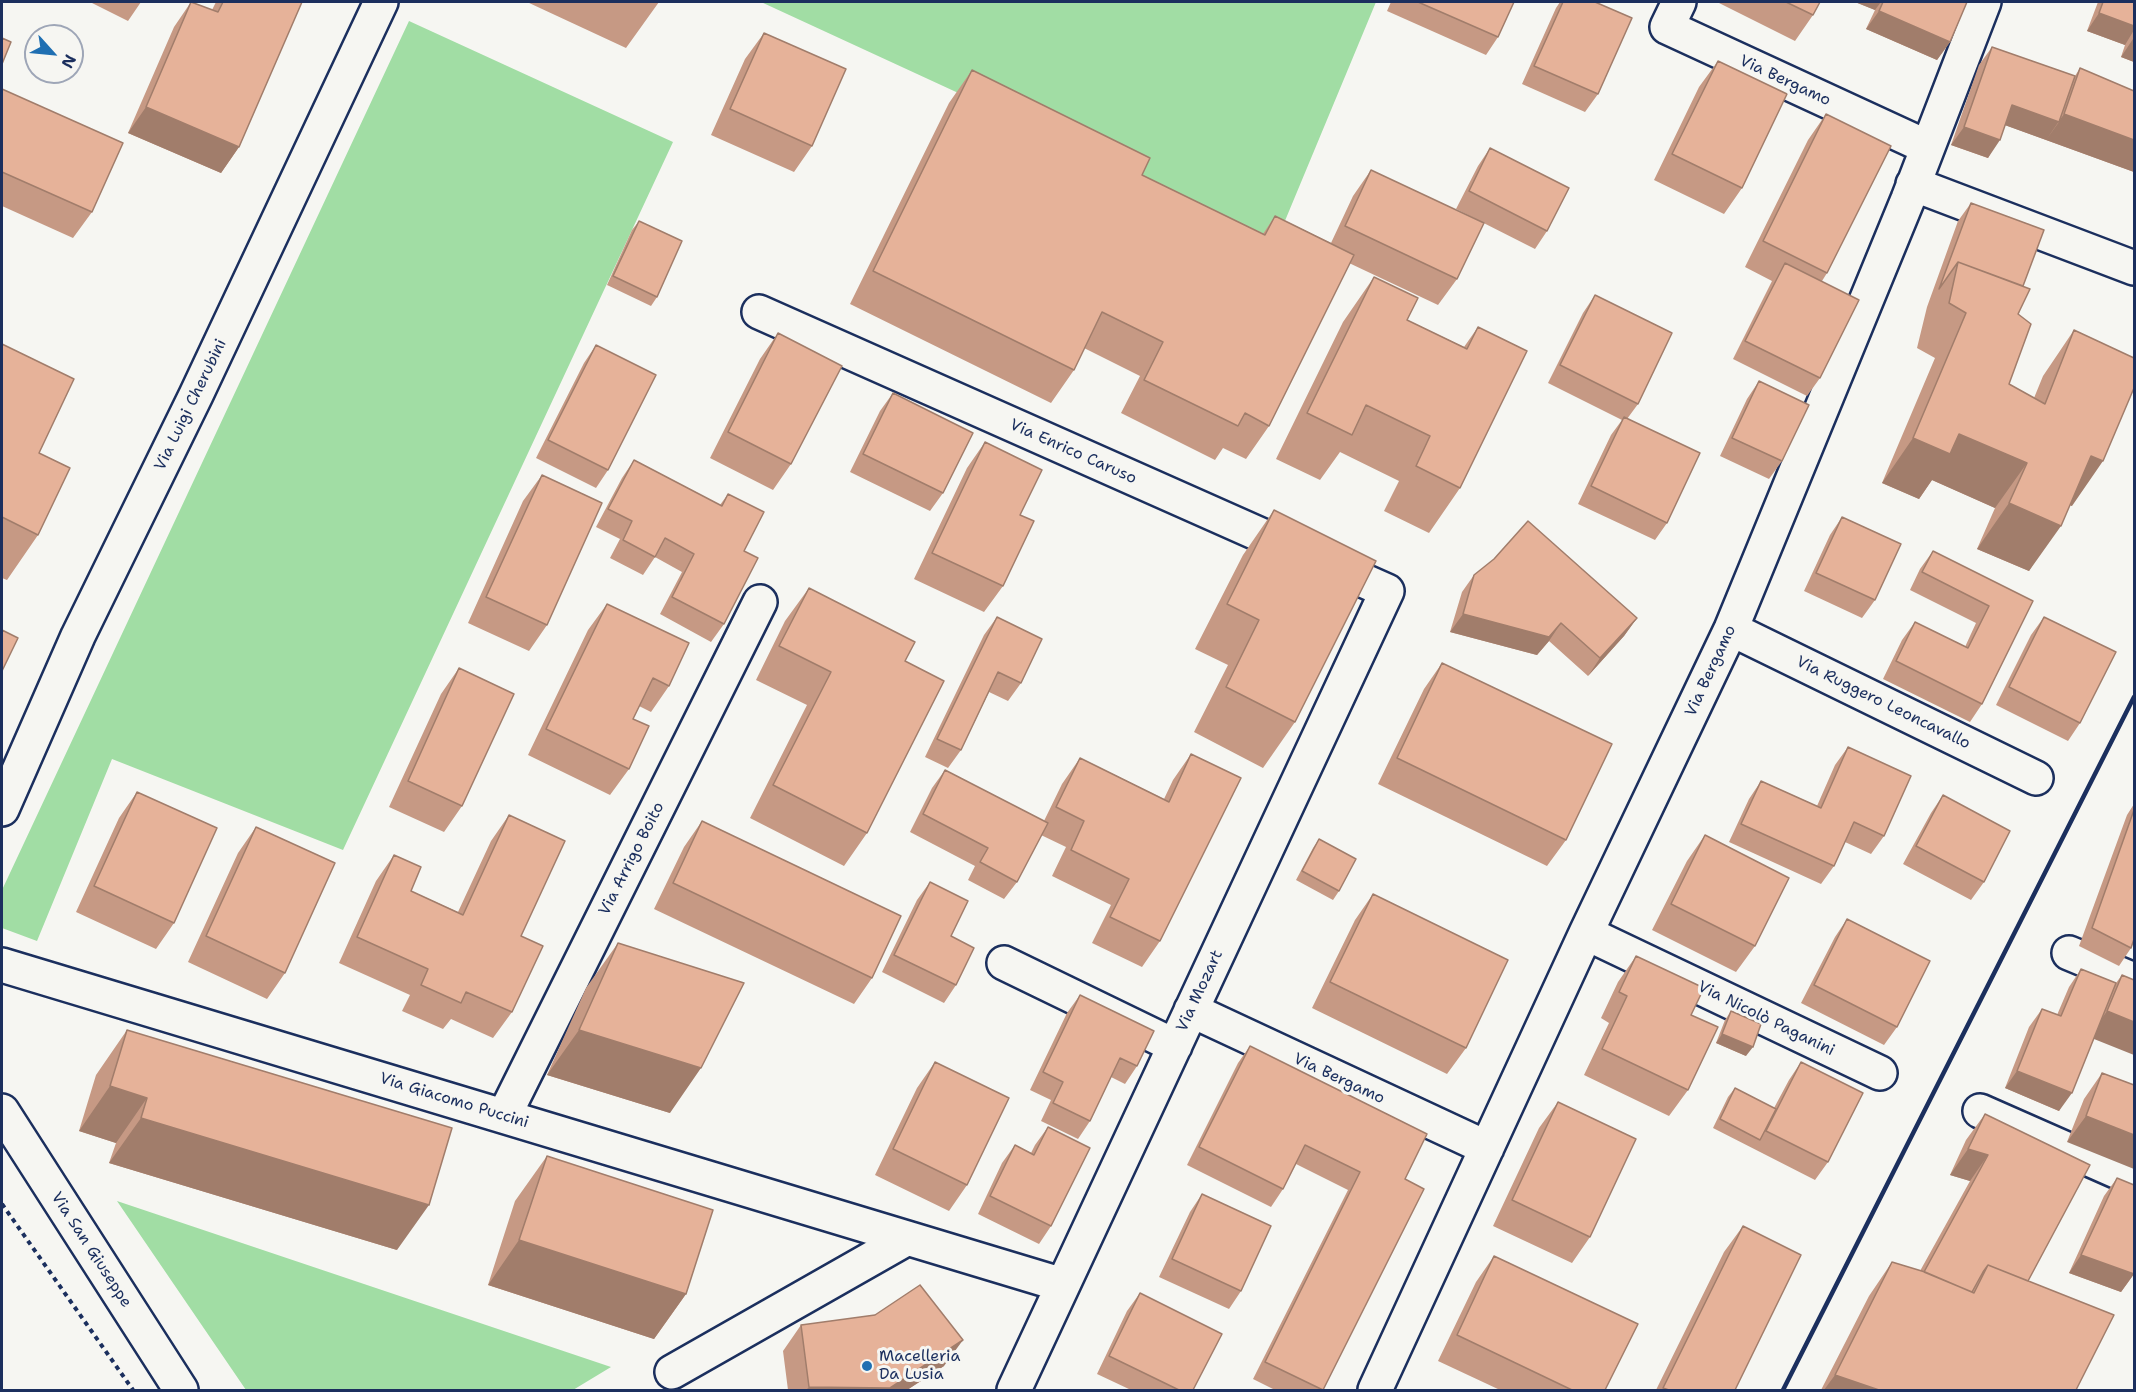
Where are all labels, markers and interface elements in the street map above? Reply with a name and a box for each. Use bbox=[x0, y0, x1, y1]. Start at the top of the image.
north arrow bbox=[24, 24, 84, 84]
text: N bbox=[56, 51, 81, 72]
street label: Via Bergamo bbox=[1736, 51, 1834, 111]
street label: Via Luigi Cherubini bbox=[151, 336, 231, 474]
street label: Via Enrico Caruso bbox=[1007, 415, 1139, 489]
street label: Via Bergamo bbox=[1681, 622, 1741, 720]
street label: Via Ruggero Leoncavallo bbox=[1793, 652, 1973, 754]
street label: Via Arrigo Boito bbox=[595, 799, 669, 919]
street label: Via Mozart bbox=[1173, 947, 1227, 1035]
street label: Via Nicolò Paganini bbox=[1694, 977, 1838, 1061]
street label: Via Bergamo bbox=[1290, 1049, 1388, 1109]
street label: Via Giacomo Puccini bbox=[377, 1069, 531, 1133]
street label: Via San Giuseppe bbox=[47, 1189, 135, 1311]
place label: Macelleria Da Lusia bbox=[879, 1347, 960, 1385]
marker: Macelleria Da Lusia bbox=[860, 1359, 874, 1373]

